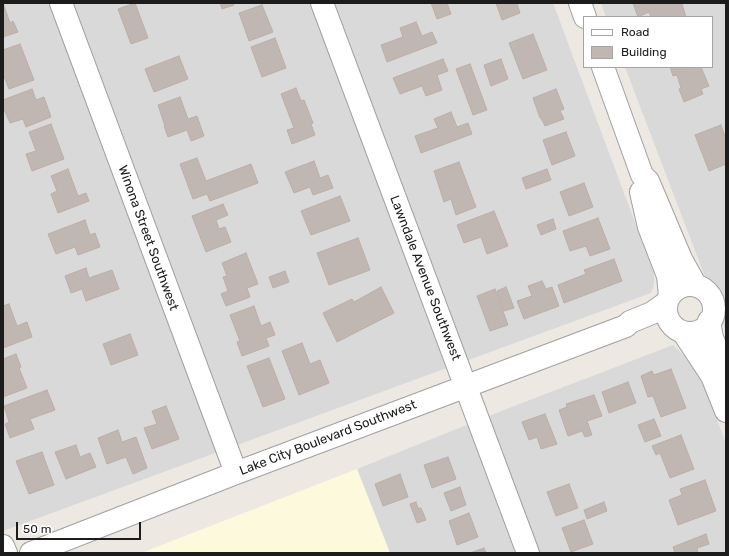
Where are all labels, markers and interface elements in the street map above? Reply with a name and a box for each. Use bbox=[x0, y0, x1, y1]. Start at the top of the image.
legend bbox=[583, 16, 713, 68]
text: Road bbox=[621, 25, 649, 39]
text: Building bbox=[621, 45, 667, 59]
street label: Winona Street Southwest bbox=[114, 163, 182, 313]
street label: Lawndale Avenue Southwest bbox=[386, 193, 464, 363]
street label: Lake City Boulevard Southwest bbox=[237, 397, 419, 479]
scale bar bbox=[18, 514, 143, 540]
text: 50 m bbox=[23, 522, 51, 536]

